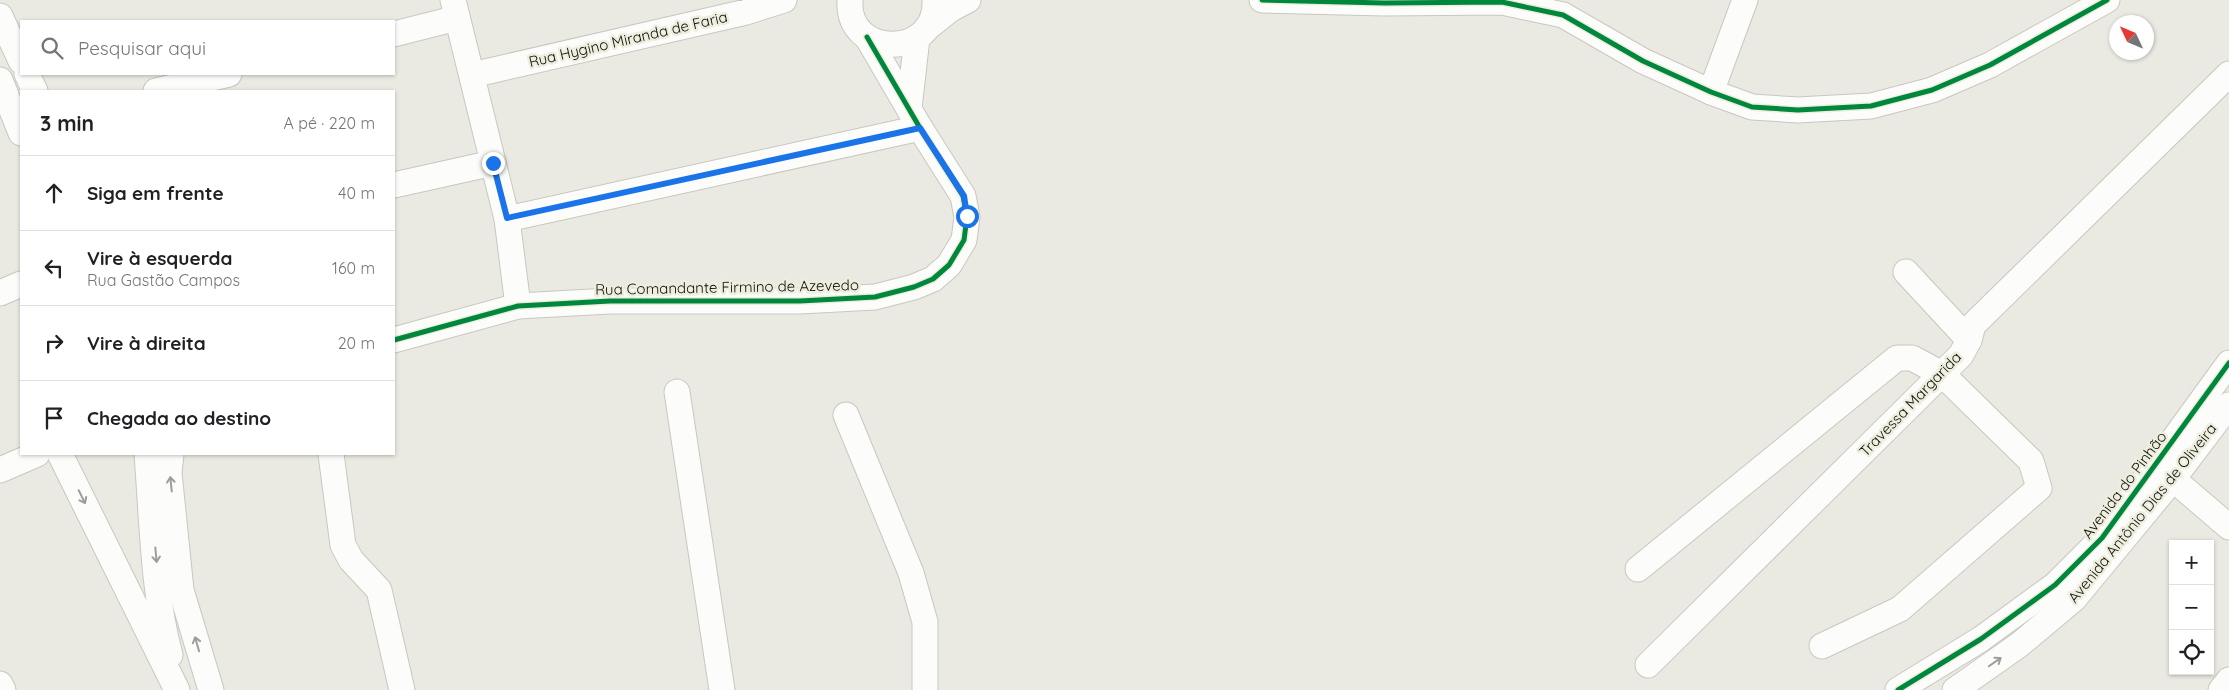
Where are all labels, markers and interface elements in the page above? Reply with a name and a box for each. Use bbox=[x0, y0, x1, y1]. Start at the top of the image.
street label: Rua Hygino Miranda de Faria bbox=[527, 7, 729, 71]
north arrow bbox=[2109, 15, 2154, 60]
search box bbox=[20, 20, 395, 75]
icon: search bbox=[38, 34, 66, 62]
text: Pesquisar aqui bbox=[78, 36, 206, 60]
text: 3 min bbox=[40, 110, 94, 136]
text: A pé · 220 m bbox=[283, 113, 375, 133]
route end bbox=[482, 152, 505, 175]
icon: ahead bbox=[40, 179, 68, 207]
text: Siga em frente bbox=[87, 181, 224, 205]
text: 40 m bbox=[338, 183, 375, 203]
route start bbox=[956, 205, 979, 228]
text: Vire à esquerda bbox=[87, 246, 232, 270]
icon: left bbox=[40, 254, 68, 282]
text: 160 m bbox=[332, 258, 375, 278]
text: Rua Gastão Campos bbox=[87, 270, 240, 290]
street label: Rua Comandante Firmino de Azevedo bbox=[595, 275, 859, 299]
icon: right bbox=[40, 329, 68, 357]
text: Vire à direita bbox=[87, 331, 206, 355]
text: 20 m bbox=[338, 333, 375, 353]
street label: Travessa Margarida bbox=[1855, 347, 1965, 461]
icon: arrive bbox=[40, 404, 68, 432]
text: Chegada ao destino bbox=[87, 406, 271, 430]
street label: Avenida Antônio Dias de Oliveira bbox=[2064, 419, 2220, 607]
street label: Avenida do Pinhão bbox=[2077, 428, 2171, 542]
one-way arrow bbox=[166, 476, 175, 492]
one-way arrow bbox=[77, 490, 87, 505]
map controls bbox=[2169, 540, 2214, 675]
button: + bbox=[2169, 540, 2214, 585]
one-way arrow bbox=[151, 546, 160, 562]
button: − bbox=[2169, 585, 2214, 630]
button: locate bbox=[2169, 630, 2214, 675]
one-way arrow bbox=[191, 636, 201, 652]
one-way arrow bbox=[1988, 657, 2002, 667]

